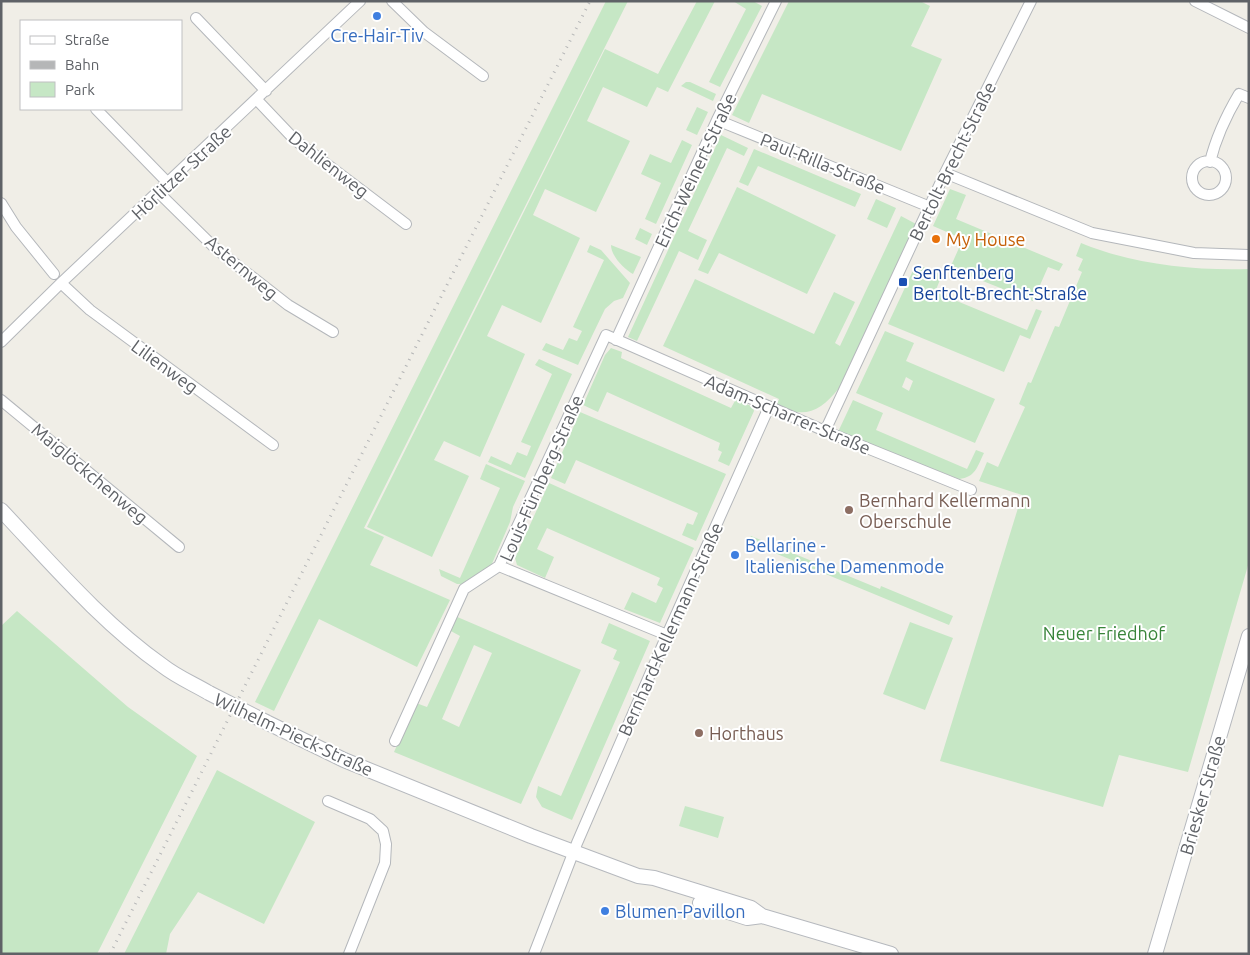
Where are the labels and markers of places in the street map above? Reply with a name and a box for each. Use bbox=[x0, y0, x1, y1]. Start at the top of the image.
marker: Cre-Hair-Tiv bbox=[371, 10, 383, 22]
place label: Cre-Hair-Tiv bbox=[330, 25, 424, 45]
place label: My House bbox=[946, 229, 1026, 249]
marker: My House bbox=[930, 233, 942, 245]
place label: Senftenberg Bertolt-Brecht-Straße bbox=[913, 262, 1087, 303]
marker: Senftenberg Bertolt-Brecht-Straße bbox=[897, 276, 909, 288]
place label: Bernhard Kellermann Oberschule bbox=[859, 490, 1031, 531]
marker: Bernhard Kellermann Oberschule bbox=[843, 504, 855, 516]
place label: Bellarine - Italienische Damenmode bbox=[745, 535, 944, 576]
marker: Bellarine - Italienische Damenmode bbox=[729, 549, 741, 561]
place label: Horthaus bbox=[709, 723, 784, 743]
marker: Horthaus bbox=[693, 727, 705, 739]
place label: Blumen-Pavillon bbox=[615, 901, 746, 921]
marker: Blumen-Pavillon bbox=[599, 905, 611, 917]

